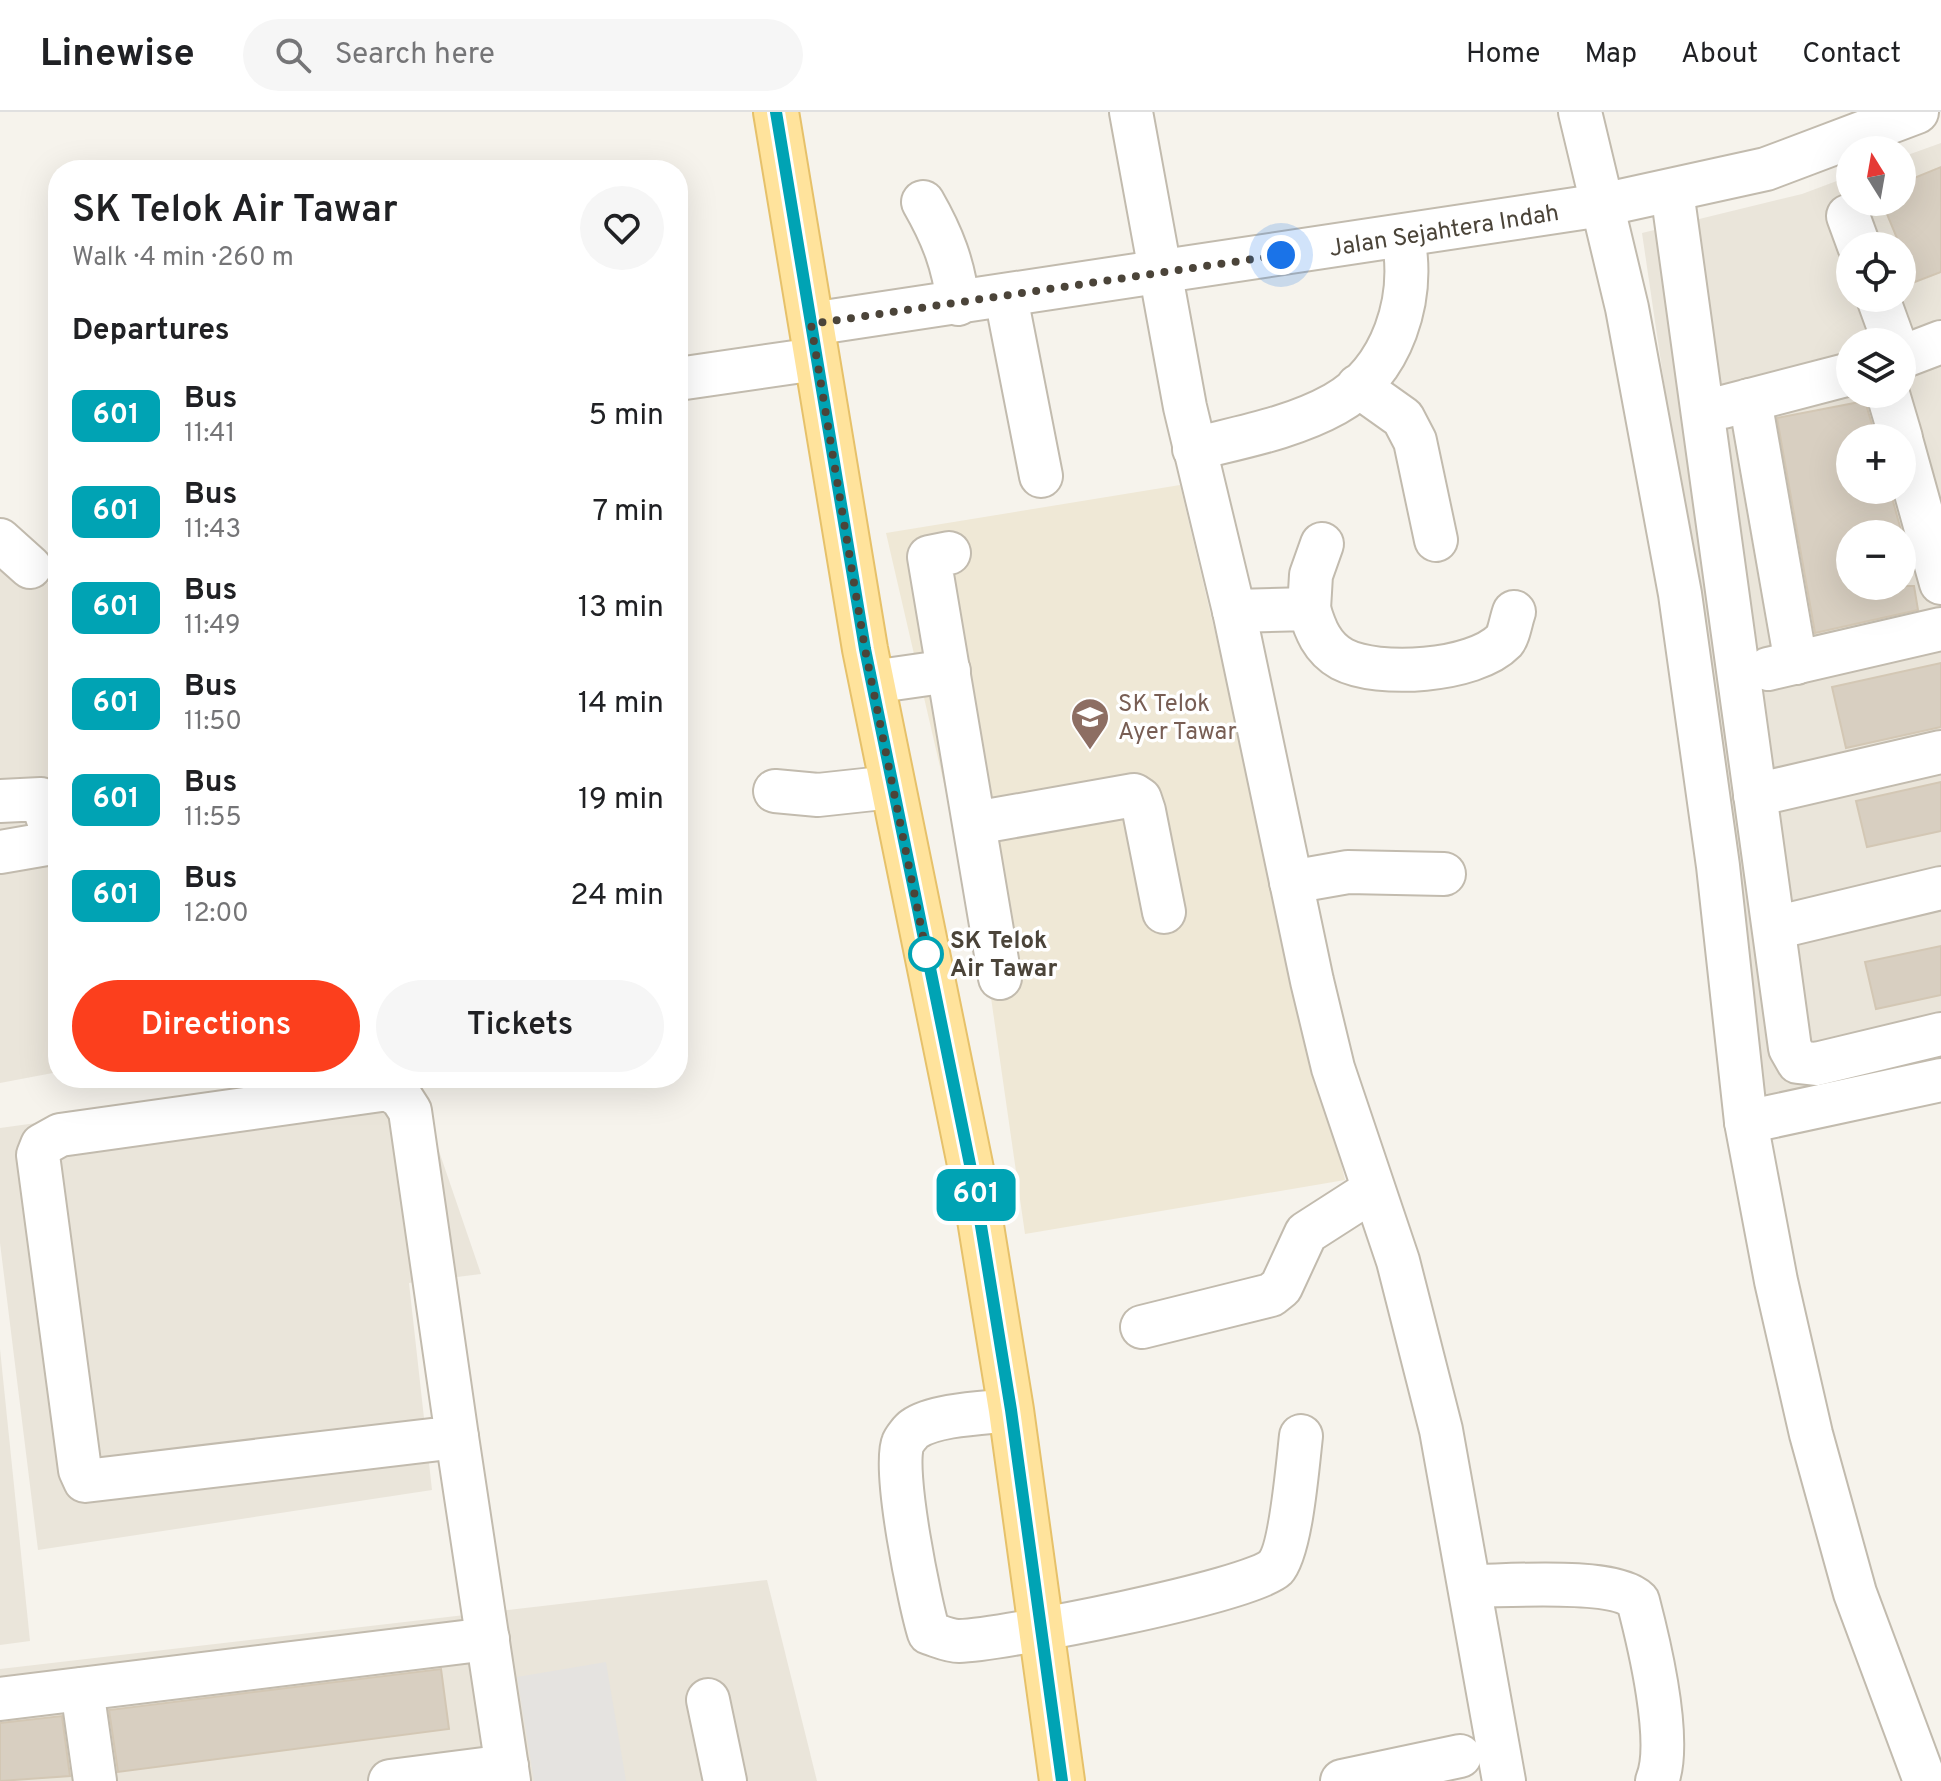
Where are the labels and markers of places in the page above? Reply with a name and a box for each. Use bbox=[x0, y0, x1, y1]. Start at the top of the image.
place label: SK Telok Ayer Tawar bbox=[1118, 690, 1237, 748]
school or university icon: SK Telok Ayer Tawar bbox=[1069, 696, 1111, 751]
place label: SK Telok Air Tawar bbox=[950, 927, 1057, 985]
marker: SK Telok Air Tawar bbox=[909, 937, 943, 971]

